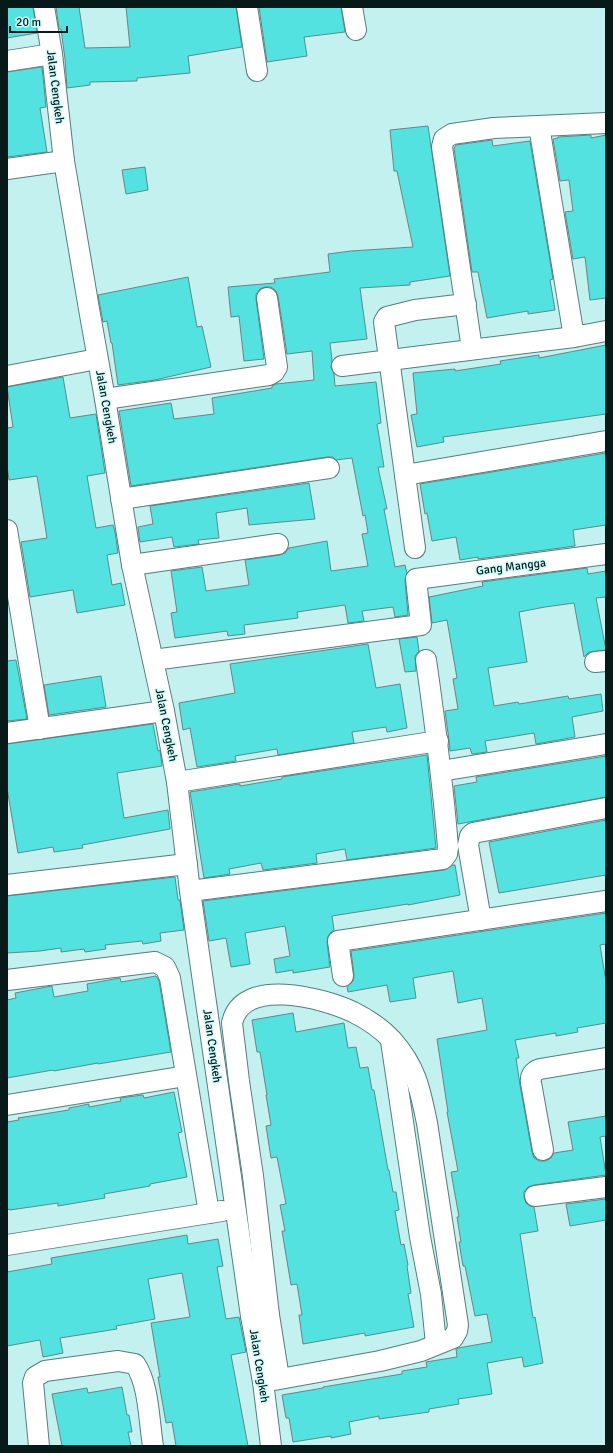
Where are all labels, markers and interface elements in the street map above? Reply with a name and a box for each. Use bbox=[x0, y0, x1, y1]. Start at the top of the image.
scale bar bbox=[10, 8, 67, 34]
text: 20 m bbox=[16, 15, 41, 30]
street label: Jalan Cengkeh bbox=[43, 49, 67, 125]
street label: Jalan Cengkeh bbox=[92, 369, 120, 445]
street label: Gang Mangga bbox=[475, 555, 547, 579]
street label: Jalan Cengkeh bbox=[152, 687, 180, 763]
street label: Jalan Cengkeh bbox=[199, 1008, 225, 1084]
street label: Jalan Cengkeh bbox=[246, 1328, 272, 1404]

